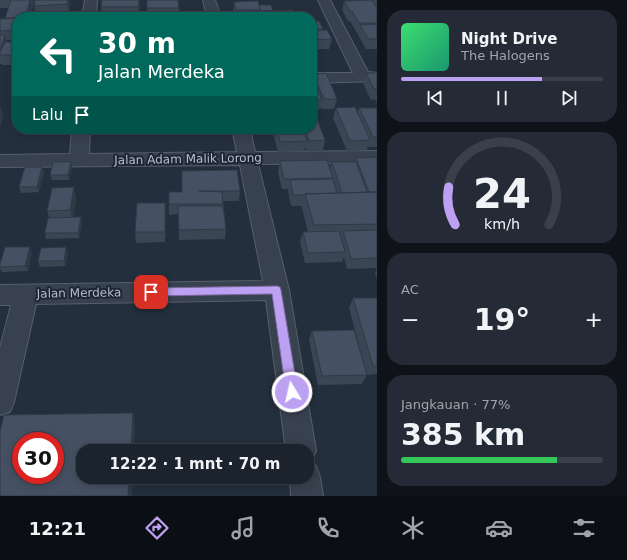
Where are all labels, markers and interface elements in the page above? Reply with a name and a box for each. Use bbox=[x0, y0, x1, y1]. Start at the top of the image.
text: 30 m bbox=[98, 27, 176, 60]
icon: left bbox=[32, 28, 84, 80]
text: Night Drive bbox=[461, 30, 557, 48]
text: The Halogens bbox=[461, 48, 550, 63]
text: Jalan Merdeka bbox=[98, 61, 225, 82]
icon: previous bbox=[424, 87, 446, 109]
icon: pause bbox=[491, 87, 513, 109]
icon: next bbox=[558, 87, 580, 109]
icon: arrive bbox=[71, 104, 93, 126]
text: Lalu bbox=[32, 106, 63, 124]
street label: Jalan Adam Malik Lorong bbox=[113, 151, 262, 167]
text: 24 bbox=[473, 169, 531, 218]
text: km/h bbox=[484, 216, 520, 232]
pin bbox=[134, 275, 168, 309]
icon: arrive bbox=[140, 281, 162, 303]
text: AC bbox=[401, 282, 419, 297]
street label: Jalan Merdeka bbox=[36, 285, 121, 301]
text: 19° bbox=[474, 302, 530, 337]
text: − bbox=[401, 307, 419, 332]
text: + bbox=[585, 307, 603, 332]
position arrow bbox=[271, 371, 313, 413]
text: Jangkauan · 77% bbox=[401, 397, 510, 412]
text: 385 km bbox=[401, 417, 525, 452]
speed limit sign: 30 bbox=[12, 432, 64, 484]
text: 12:22 · 1 mnt · 70 m bbox=[110, 455, 280, 473]
icon: directions bbox=[143, 514, 171, 542]
icon: music bbox=[229, 514, 257, 542]
icon: phone bbox=[314, 514, 342, 542]
icon: climate bbox=[399, 514, 427, 542]
icon: car bbox=[485, 514, 513, 542]
icon: filters bbox=[570, 514, 598, 542]
text: 12:21 bbox=[29, 518, 86, 539]

